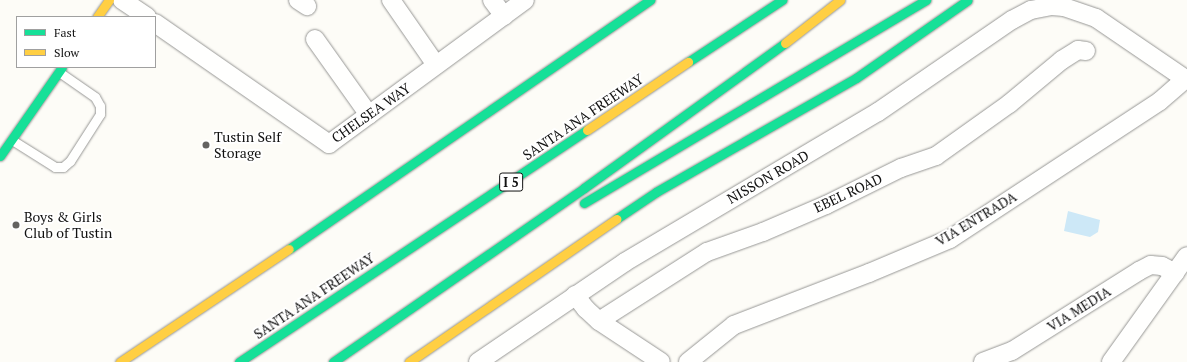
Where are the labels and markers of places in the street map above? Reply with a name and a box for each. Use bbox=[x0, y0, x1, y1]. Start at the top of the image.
place label: Tustin Self Storage bbox=[214, 129, 281, 162]
marker: Tustin Self Storage bbox=[201, 140, 211, 150]
place label: Boys & Girls Club of Tustin bbox=[24, 209, 112, 242]
marker: Boys & Girls Club of Tustin bbox=[11, 220, 21, 230]

